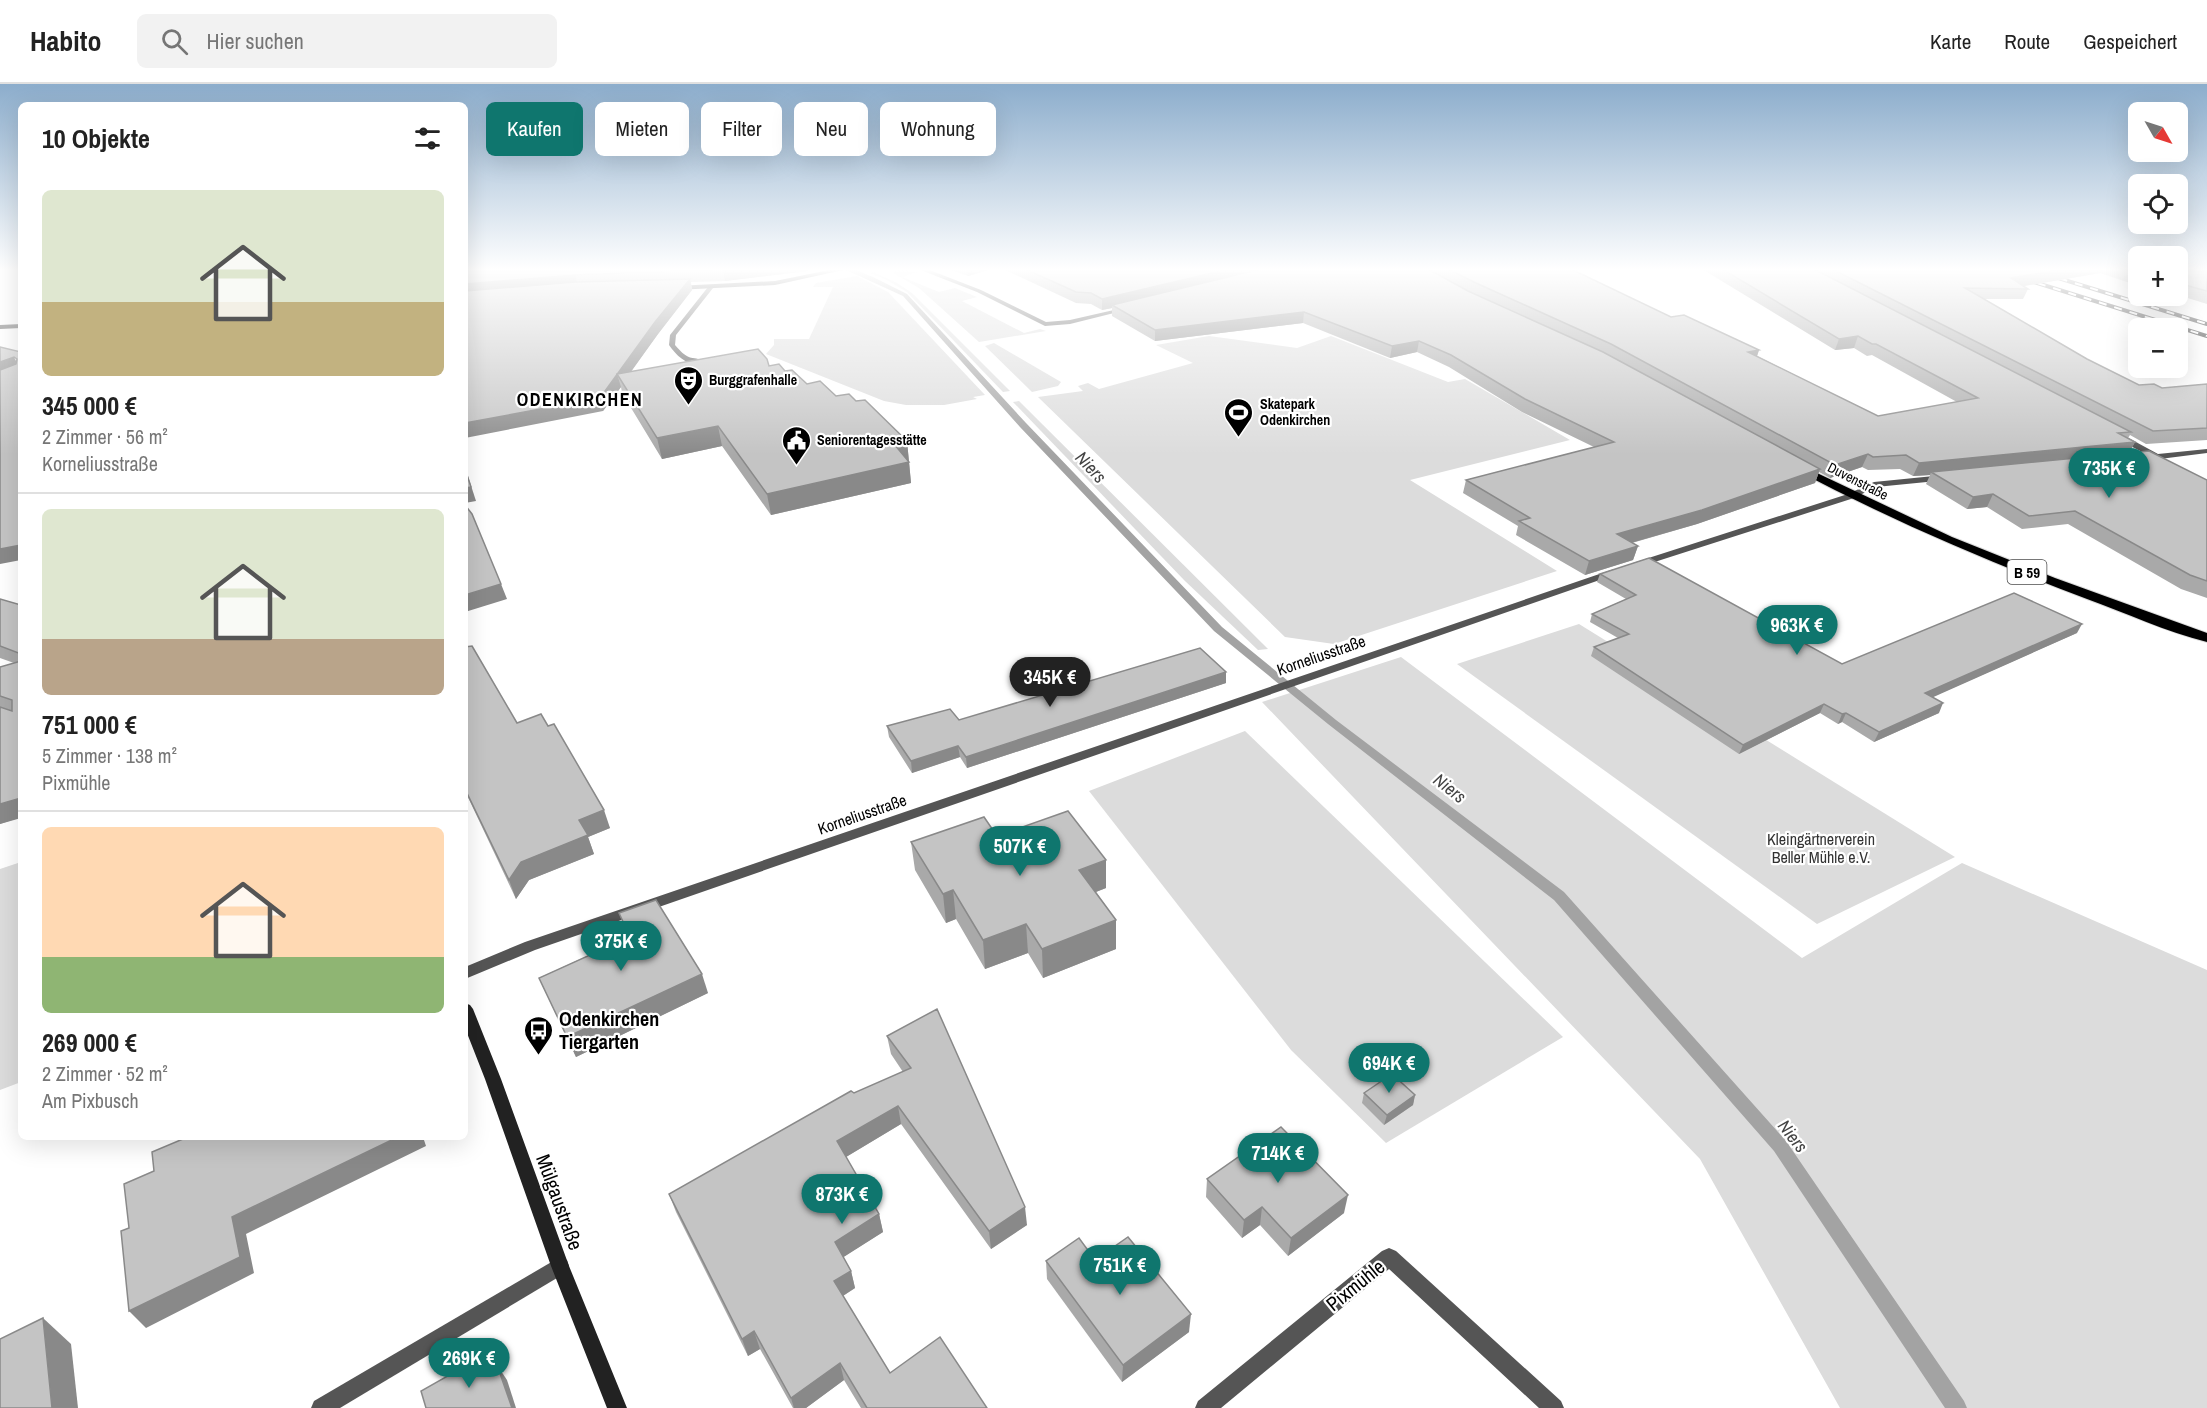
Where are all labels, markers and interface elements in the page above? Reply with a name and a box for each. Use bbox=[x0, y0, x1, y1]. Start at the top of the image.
search box bbox=[137, 14, 557, 68]
text: Habito bbox=[30, 22, 101, 60]
icon: search bbox=[158, 25, 191, 58]
text: Hier suchen bbox=[206, 26, 304, 56]
text: Karte bbox=[1930, 27, 1971, 56]
text: Route bbox=[2004, 27, 2050, 56]
text: Gespeichert bbox=[2083, 27, 2177, 56]
chip: Kaufen bbox=[486, 102, 583, 156]
chip: Mieten bbox=[595, 102, 689, 156]
chip: Filter bbox=[701, 102, 782, 156]
chip: Neu bbox=[794, 102, 868, 156]
chip: Wohnung bbox=[880, 102, 996, 156]
north arrow bbox=[2128, 102, 2188, 162]
map controls bbox=[2128, 102, 2188, 378]
text: 10 Objekte bbox=[42, 121, 150, 156]
icon: filters bbox=[411, 122, 444, 155]
button: locate bbox=[2128, 174, 2188, 234]
icon: home bbox=[189, 229, 297, 337]
button: + bbox=[2128, 246, 2188, 306]
button: − bbox=[2128, 318, 2188, 378]
theatre icon: Burggrafenhalle bbox=[672, 364, 704, 406]
place label: Burggrafenhalle bbox=[709, 371, 797, 389]
district label: ODENKIRCHEN bbox=[517, 387, 643, 412]
text: 345 000 € bbox=[42, 388, 137, 423]
place label: Skatepark Odenkirchen bbox=[1260, 395, 1330, 429]
sports icon: Skatepark Odenkirchen bbox=[1223, 396, 1255, 438]
text: 2 Zimmer · 56 m² bbox=[42, 423, 168, 450]
public building icon: Seniorentagesstätte bbox=[780, 424, 812, 466]
place label: Seniorentagesstätte bbox=[817, 431, 927, 449]
water label: Niers bbox=[1070, 446, 1112, 488]
pin: 735K € bbox=[2060, 448, 2158, 499]
text: Korneliusstraße bbox=[42, 450, 158, 477]
text: 735K € bbox=[2083, 454, 2135, 481]
street label: Duvenstraße bbox=[1825, 458, 1891, 504]
icon: home bbox=[189, 548, 297, 656]
road number: B 59 bbox=[2008, 560, 2046, 584]
pin: 963K € bbox=[1748, 605, 1846, 656]
text: 963K € bbox=[1771, 611, 1823, 638]
street label: Korneliusstraße bbox=[1274, 630, 1368, 680]
pin: 345K € bbox=[1001, 657, 1099, 708]
text: 345K € bbox=[1024, 663, 1076, 690]
text: 751 000 € bbox=[42, 707, 137, 742]
text: 5 Zimmer · 138 m² bbox=[42, 742, 177, 769]
water label: Niers bbox=[1428, 767, 1472, 809]
text: Pixmühle bbox=[42, 769, 110, 796]
street label: Korneliusstraße bbox=[815, 789, 909, 839]
pin: 507K € bbox=[971, 826, 1069, 877]
park label: Kleingärtnerverein Beller Mühle e.V. bbox=[1767, 828, 1875, 868]
text: 507K € bbox=[994, 832, 1046, 859]
icon: home bbox=[189, 866, 297, 974]
pin: 375K € bbox=[572, 921, 670, 972]
text: 375K € bbox=[595, 927, 647, 954]
place label: Odenkirchen Tiergarten bbox=[559, 1005, 659, 1055]
bus stop icon: Odenkirchen Tiergarten bbox=[522, 1014, 554, 1056]
text: 269 000 € bbox=[42, 1025, 137, 1060]
pin: 694K € bbox=[1340, 1043, 1438, 1094]
text: 694K € bbox=[1363, 1049, 1415, 1076]
text: 2 Zimmer · 52 m² bbox=[42, 1060, 168, 1087]
text: Am Pixbusch bbox=[42, 1087, 139, 1114]
water label: Niers bbox=[1772, 1114, 1814, 1158]
pin: 714K € bbox=[1229, 1133, 1327, 1184]
text: 714K € bbox=[1252, 1139, 1304, 1166]
street label: Mülgaustraße bbox=[530, 1150, 590, 1254]
pin: 873K € bbox=[793, 1174, 891, 1225]
text: 873K € bbox=[816, 1180, 868, 1207]
pin: 751K € bbox=[1071, 1245, 1169, 1296]
text: 751K € bbox=[1094, 1251, 1146, 1278]
street label: Pixmühle bbox=[1320, 1253, 1390, 1317]
pin: 269K € bbox=[420, 1338, 518, 1389]
text: 269K € bbox=[443, 1344, 495, 1371]

